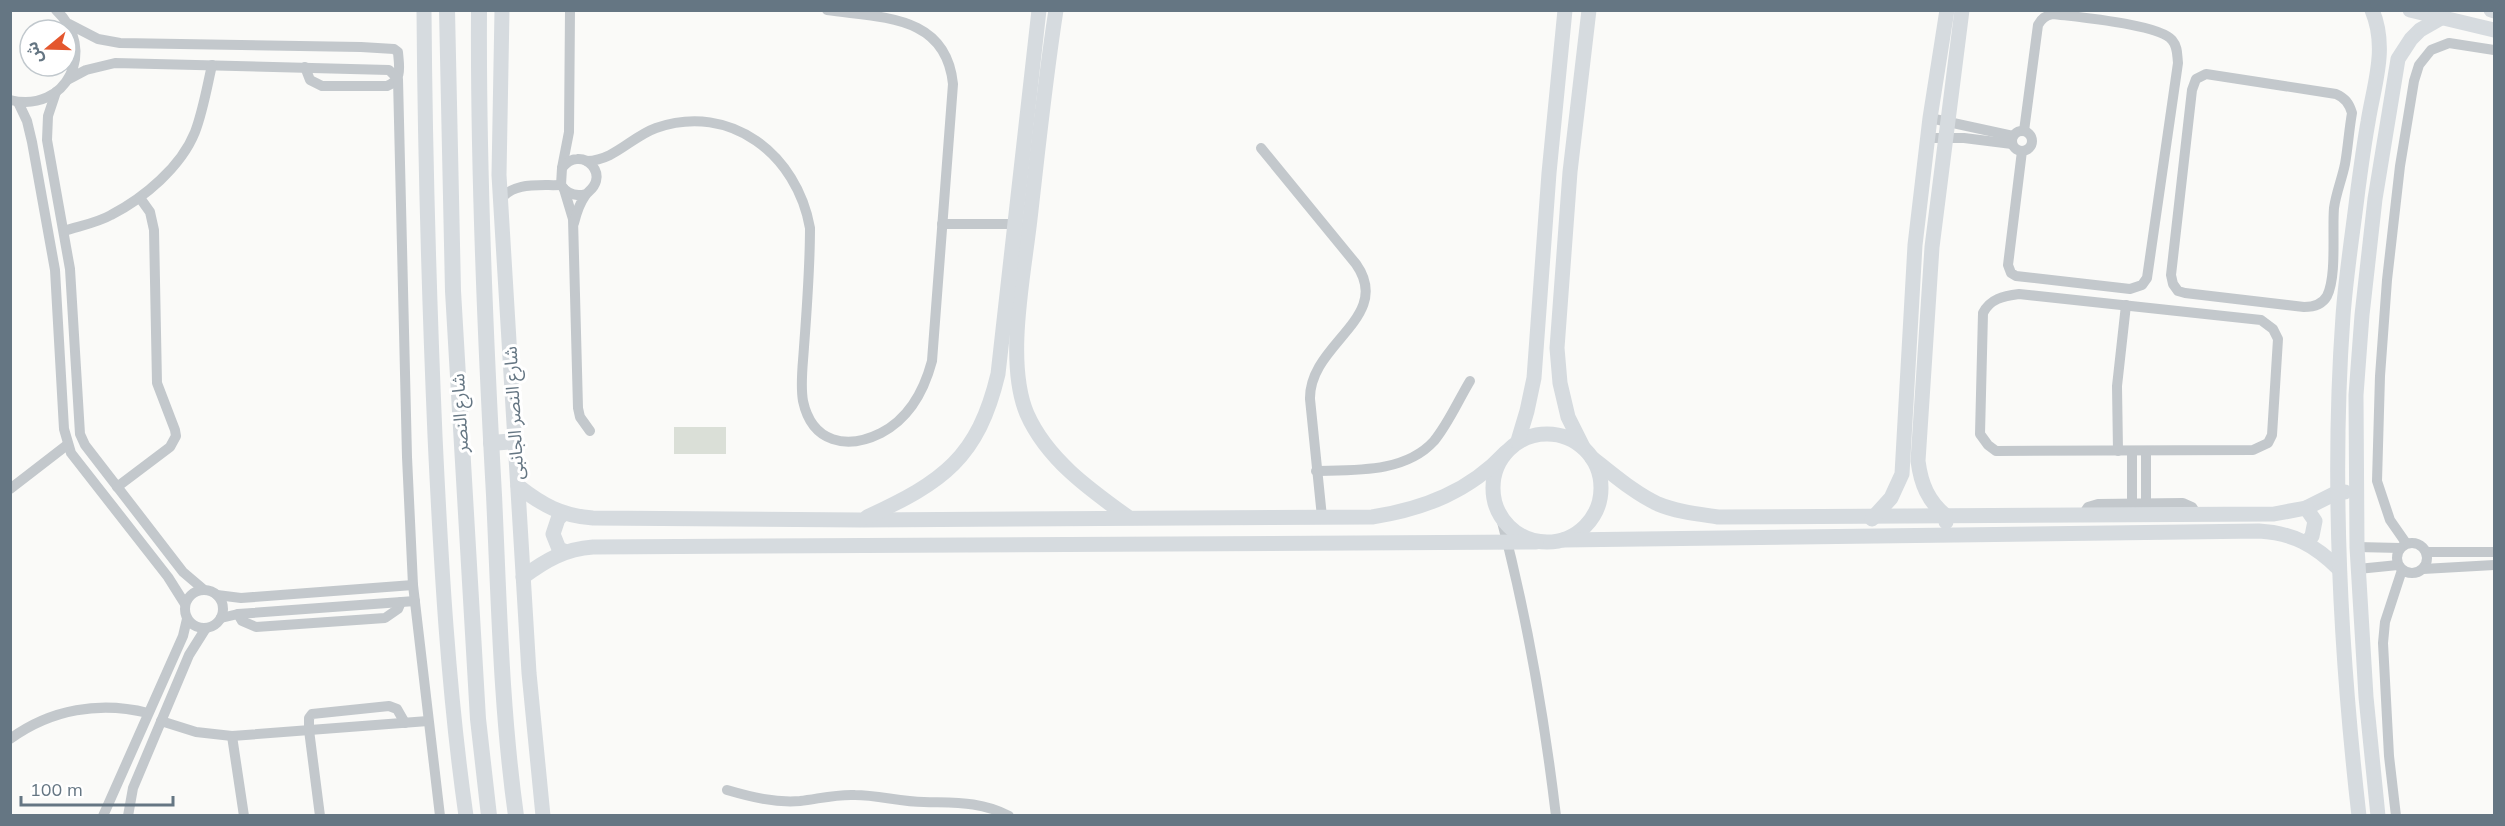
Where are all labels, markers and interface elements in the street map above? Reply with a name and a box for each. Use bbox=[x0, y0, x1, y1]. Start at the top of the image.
north arrow bbox=[18, 18, 78, 78]
text: ش bbox=[21, 39, 47, 67]
street label: شارع النصر الجانبى bbox=[499, 345, 531, 480]
street label: شارع النصر bbox=[446, 373, 476, 454]
scale bar bbox=[21, 769, 172, 807]
text: 100 m bbox=[30, 778, 83, 801]

